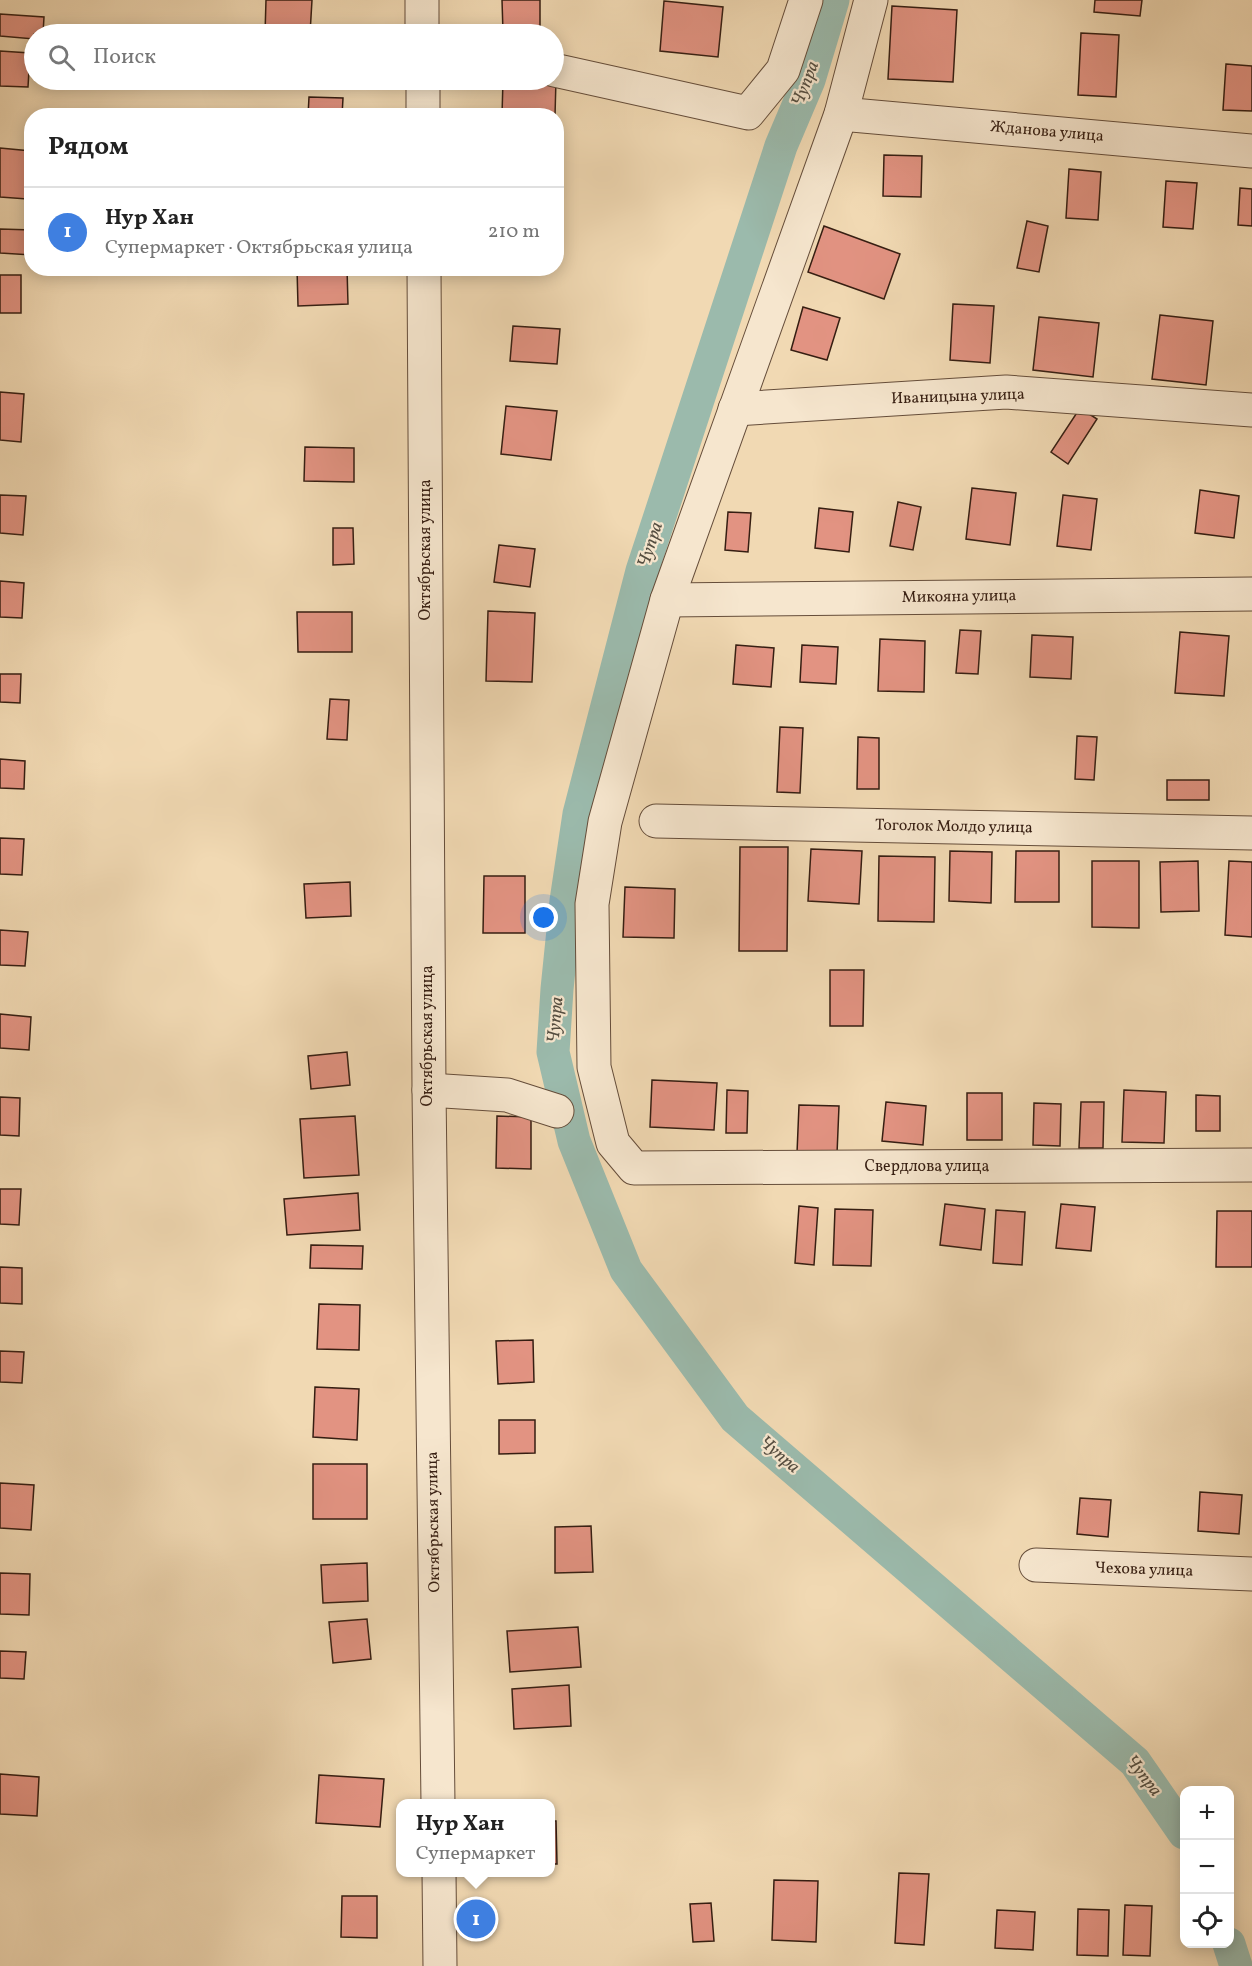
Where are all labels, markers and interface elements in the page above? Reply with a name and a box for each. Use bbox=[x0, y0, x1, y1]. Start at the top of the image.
search box bbox=[24, 24, 564, 90]
icon: search bbox=[45, 41, 78, 74]
text: Поиск bbox=[93, 42, 156, 73]
water label: Чупра bbox=[786, 58, 826, 110]
street label: Жданова улица bbox=[989, 116, 1105, 148]
text: Рядом bbox=[48, 129, 128, 165]
text: Нур Хан bbox=[105, 203, 194, 234]
text: 1 bbox=[63, 218, 72, 246]
text: 210 m bbox=[488, 218, 540, 246]
text: Супермаркет · Октябрьская улица bbox=[105, 234, 413, 262]
street label: Иваницына улица bbox=[891, 384, 1025, 410]
street label: Октябрьская улица bbox=[415, 479, 437, 621]
water label: Чупра bbox=[632, 519, 670, 571]
street label: Микояна улица bbox=[902, 585, 1017, 609]
street label: Тоголок Молдо улица bbox=[875, 815, 1033, 839]
your location bbox=[529, 903, 558, 932]
street label: Октябрьская улица bbox=[417, 965, 439, 1107]
water label: Чупра bbox=[542, 996, 570, 1044]
street label: Свердлова улица bbox=[865, 1156, 990, 1178]
water label: Чупра bbox=[753, 1430, 805, 1480]
street label: Октябрьская улица bbox=[422, 1451, 446, 1593]
street label: Чехова улица bbox=[1094, 1557, 1194, 1583]
water label: Чупра bbox=[1119, 1750, 1167, 1802]
map controls bbox=[1180, 1786, 1234, 1948]
button: + bbox=[1180, 1786, 1234, 1840]
popup bbox=[396, 1799, 555, 1877]
text: Нур Хан bbox=[416, 1809, 504, 1840]
text: Супермаркет bbox=[416, 1840, 535, 1868]
button: − bbox=[1180, 1840, 1234, 1894]
button: locate bbox=[1180, 1894, 1234, 1948]
pin: 1 bbox=[456, 1896, 496, 1942]

